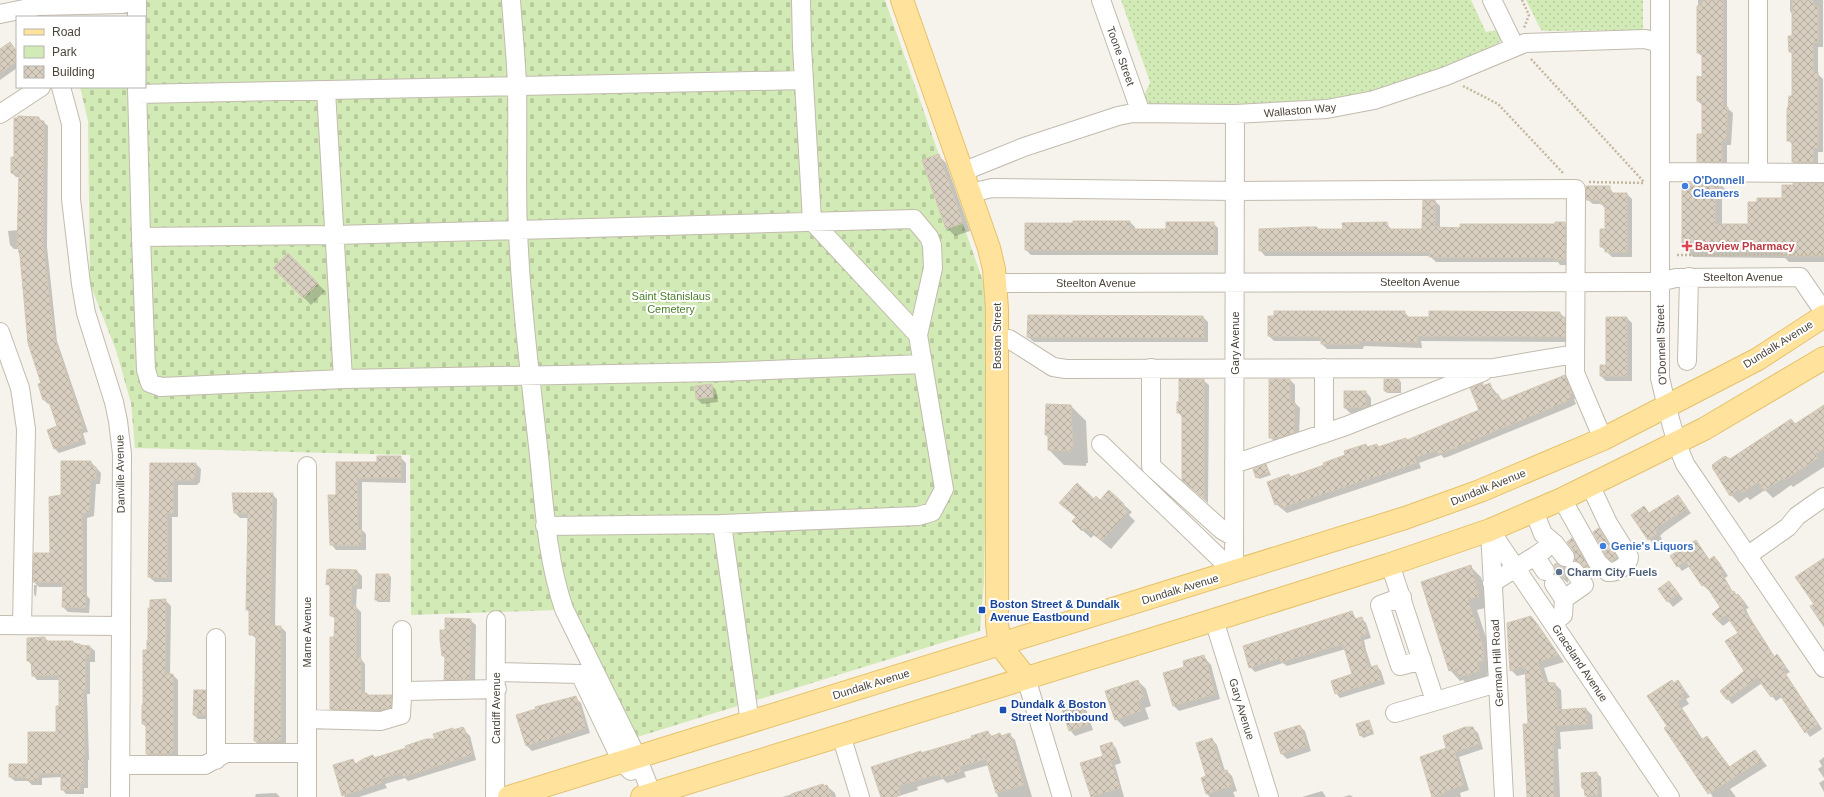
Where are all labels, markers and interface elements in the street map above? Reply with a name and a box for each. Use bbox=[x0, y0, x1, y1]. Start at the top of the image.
legend bbox=[16, 16, 146, 88]
text: Road bbox=[52, 25, 81, 39]
street label: Toone Street bbox=[1105, 25, 1137, 87]
text: Park bbox=[52, 45, 78, 59]
text: Building bbox=[52, 65, 95, 79]
street label: Wallaston Way bbox=[1263, 101, 1337, 119]
place label: O'Donnell Cleaners bbox=[1693, 174, 1745, 199]
marker: O'Donnell Cleaners bbox=[1680, 181, 1690, 191]
place label: Bayview Pharmacy bbox=[1695, 240, 1796, 252]
marker: Bayview Pharmacy bbox=[1682, 241, 1692, 251]
street label: Steelton Avenue bbox=[1703, 271, 1783, 283]
street label: Steelton Avenue bbox=[1380, 276, 1460, 288]
street label: Steelton Avenue bbox=[1056, 277, 1136, 289]
park label: Saint Stanislaus Cemetery bbox=[632, 290, 711, 315]
street label: Boston Street bbox=[991, 303, 1003, 369]
street label: O'Donnell Street bbox=[1654, 305, 1668, 385]
street label: Gary Avenue bbox=[1229, 311, 1241, 375]
street label: Dundalk Avenue bbox=[1741, 318, 1815, 370]
street label: Danville Avenue bbox=[113, 435, 127, 513]
street label: Dundalk Avenue bbox=[1449, 466, 1527, 508]
place label: Genie's Liquors bbox=[1611, 540, 1694, 552]
marker: Genie's Liquors bbox=[1598, 541, 1608, 551]
place label: Charm City Fuels bbox=[1567, 566, 1657, 578]
marker: Charm City Fuels bbox=[1554, 567, 1564, 577]
street label: Dundalk Avenue bbox=[1140, 572, 1220, 606]
street label: Marne Avenue bbox=[301, 597, 313, 667]
place label: Boston Street & Dundalk Avenue Eastbound bbox=[990, 598, 1120, 623]
marker: Boston Street & Dundalk Avenue Eastbound bbox=[977, 605, 987, 615]
street label: German Hill Road bbox=[1489, 619, 1505, 707]
street label: Graceland Avenue bbox=[1550, 622, 1610, 704]
street label: Dundalk Avenue bbox=[831, 667, 911, 701]
street label: Cardiff Avenue bbox=[490, 672, 502, 744]
street label: Gary Avenue bbox=[1227, 677, 1257, 741]
place label: Dundalk & Boston Street Northbound bbox=[1011, 698, 1108, 723]
marker: Dundalk & Boston Street Northbound bbox=[998, 705, 1008, 715]

